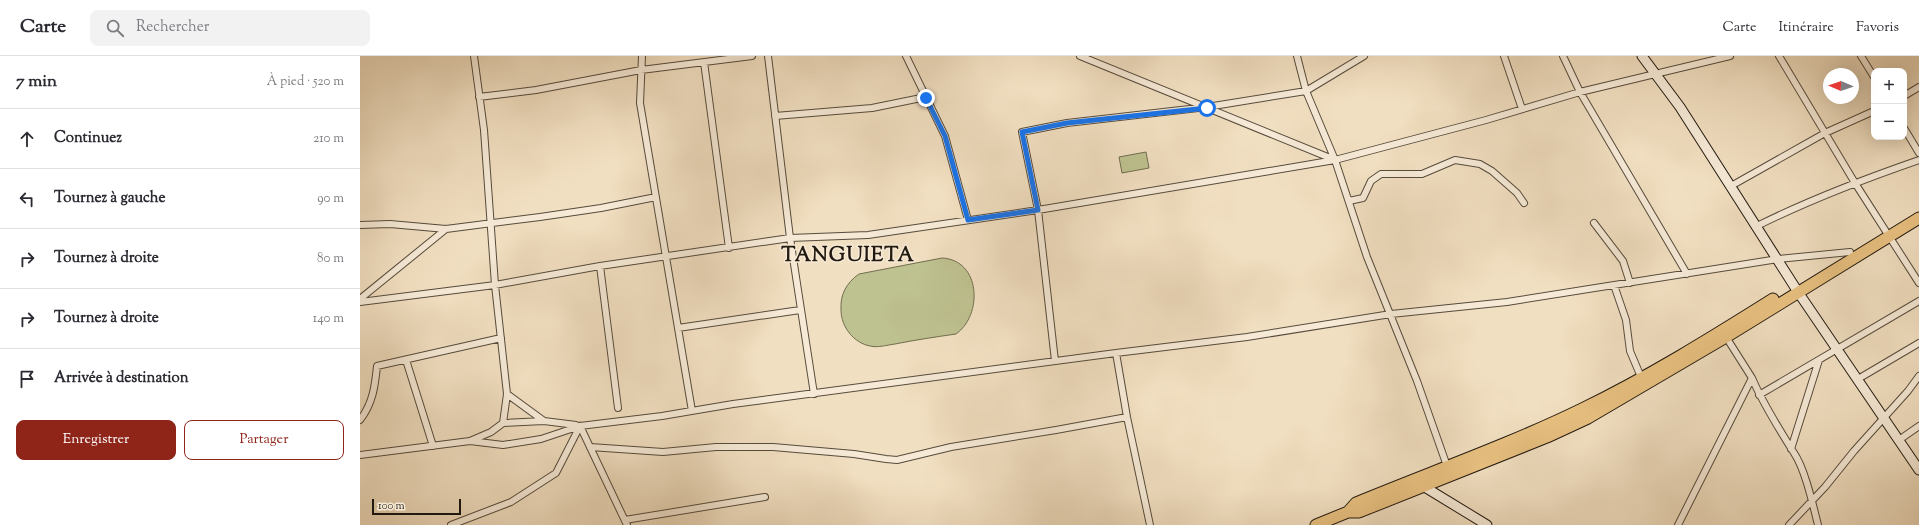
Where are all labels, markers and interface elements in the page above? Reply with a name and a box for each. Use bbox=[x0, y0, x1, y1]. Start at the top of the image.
search box bbox=[90, 10, 370, 46]
text: Carte bbox=[20, 14, 66, 41]
icon: search bbox=[104, 17, 126, 39]
text: Rechercher bbox=[136, 17, 209, 38]
text: Carte bbox=[1723, 18, 1756, 38]
text: Itinéraire bbox=[1778, 18, 1834, 38]
text: Favoris bbox=[1856, 18, 1899, 38]
north arrow bbox=[1823, 68, 1859, 104]
map controls bbox=[1871, 68, 1907, 140]
button: + bbox=[1871, 68, 1907, 104]
text: 7 min bbox=[16, 70, 57, 94]
text: À pied · 520 m bbox=[267, 73, 344, 91]
route end bbox=[917, 89, 935, 107]
route start bbox=[1198, 99, 1216, 117]
button: − bbox=[1871, 104, 1907, 140]
icon: ahead bbox=[16, 128, 38, 150]
text: Continuez bbox=[54, 128, 122, 149]
text: 210 m bbox=[313, 130, 344, 148]
icon: left bbox=[16, 188, 38, 210]
text: Tournez à gauche bbox=[54, 188, 165, 209]
text: 90 m bbox=[317, 190, 344, 208]
district label: TANGUIETA bbox=[781, 242, 915, 271]
icon: right bbox=[16, 248, 38, 270]
text: Tournez à droite bbox=[54, 248, 159, 269]
text: 80 m bbox=[317, 250, 344, 268]
icon: right bbox=[16, 308, 38, 330]
text: Tournez à droite bbox=[54, 308, 159, 329]
text: 140 m bbox=[313, 310, 344, 328]
icon: arrive bbox=[16, 368, 38, 390]
text: Arrivée à destination bbox=[54, 368, 189, 389]
button: Enregistrer bbox=[16, 420, 176, 460]
button: Partager bbox=[184, 420, 344, 460]
scale bar bbox=[372, 497, 461, 516]
text: 100 m bbox=[378, 498, 405, 514]

